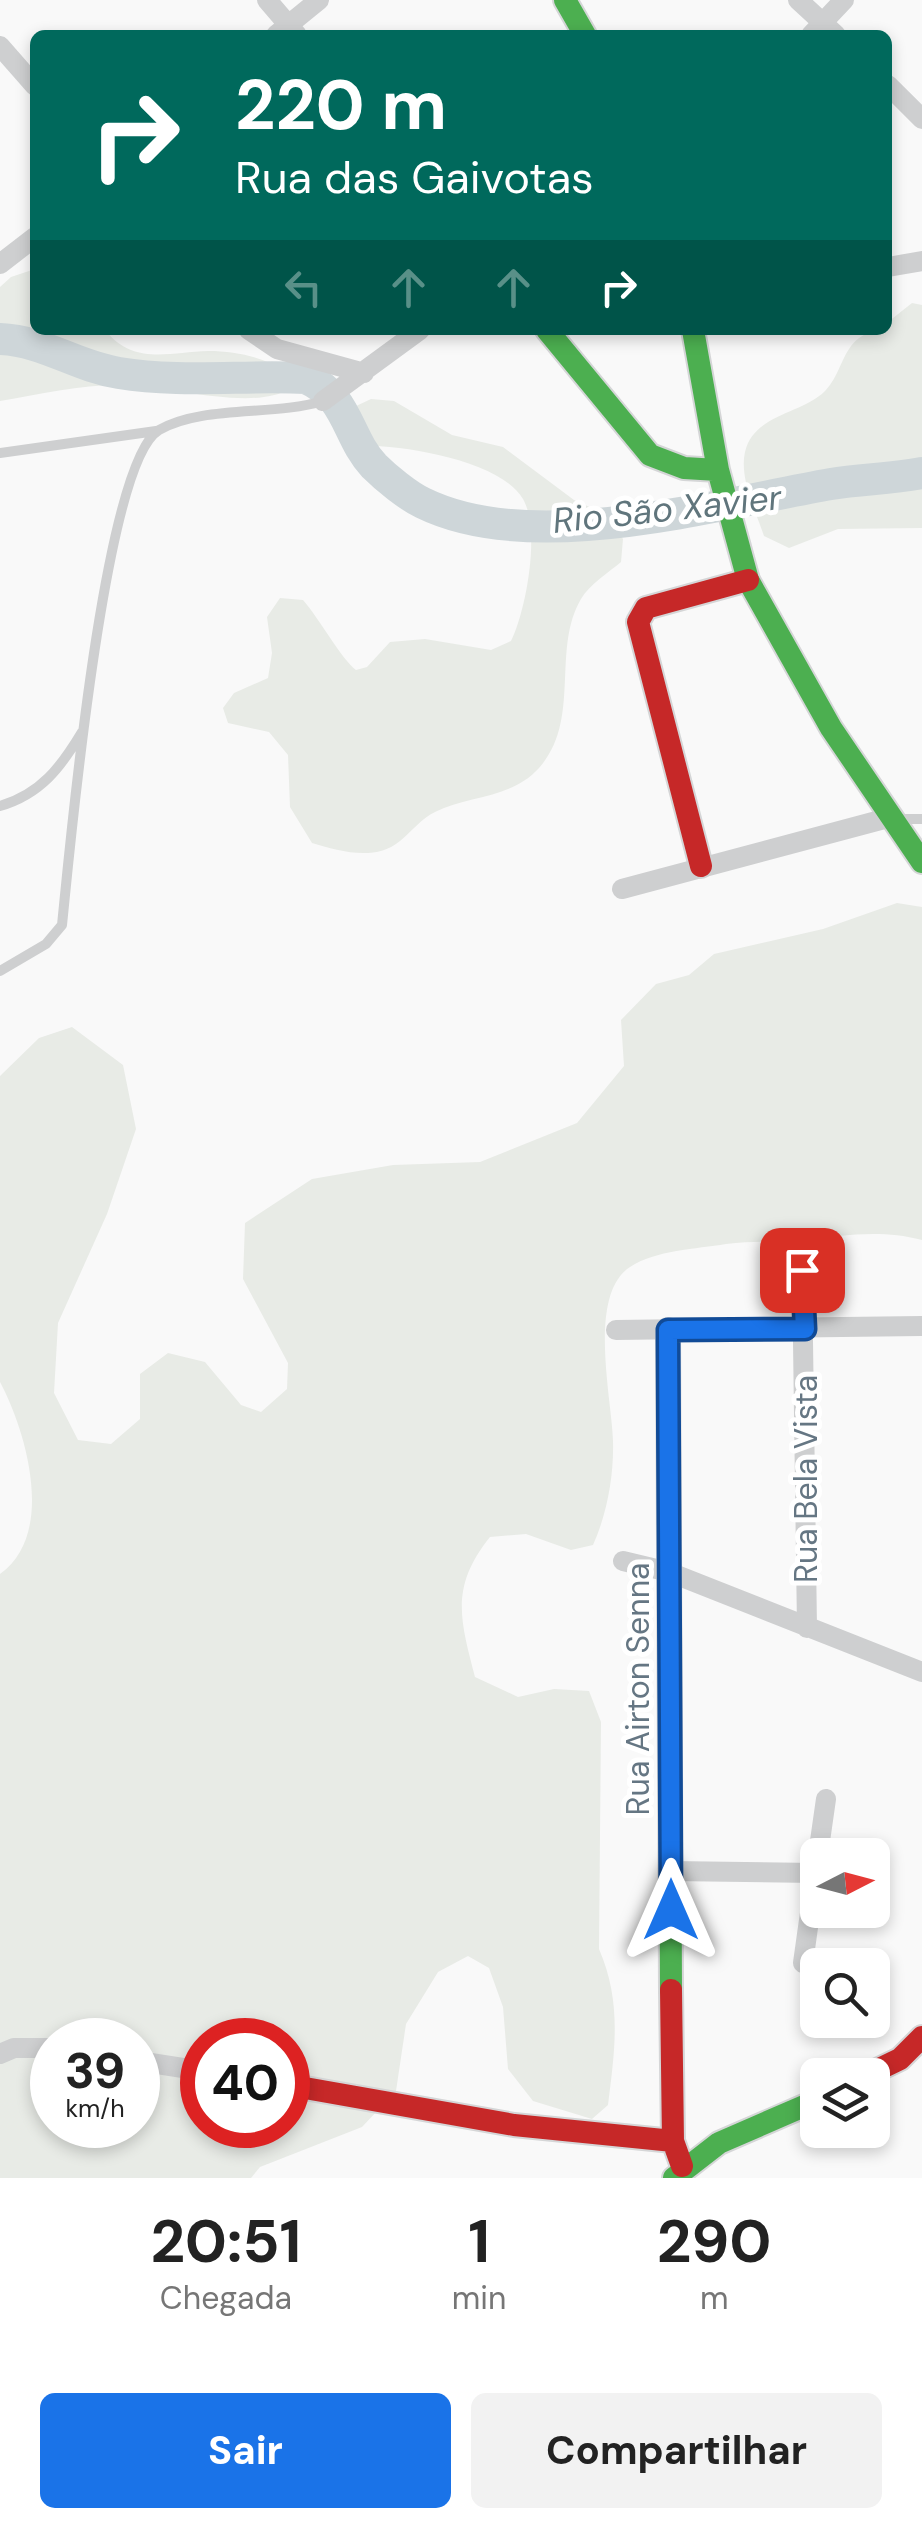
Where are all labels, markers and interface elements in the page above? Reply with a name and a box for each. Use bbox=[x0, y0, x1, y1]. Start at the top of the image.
text: 220 m bbox=[235, 60, 447, 151]
icon: right bbox=[70, 70, 200, 200]
text: Rua das Gaivotas bbox=[235, 148, 594, 207]
icon: left bbox=[276, 260, 331, 315]
icon: ahead bbox=[381, 260, 436, 315]
icon: ahead bbox=[486, 260, 541, 315]
icon: right bbox=[591, 260, 646, 315]
water label: Rio São Xavier bbox=[550, 474, 785, 544]
pin bbox=[760, 1228, 845, 1313]
icon: arrive bbox=[775, 1243, 830, 1298]
street label: Rua Bela Vista bbox=[785, 1375, 827, 1583]
street label: Rua Airton Senna bbox=[617, 1563, 659, 1815]
north arrow bbox=[800, 1838, 890, 1928]
map controls bbox=[800, 1838, 890, 2148]
position arrow bbox=[619, 1858, 723, 1962]
button: search bbox=[800, 1948, 890, 2038]
speed limit sign: 40 bbox=[180, 2018, 310, 2148]
text: 39 bbox=[65, 2038, 125, 2104]
button: layers bbox=[800, 2058, 890, 2148]
text: km/h bbox=[65, 2092, 125, 2125]
text: 20:51 bbox=[150, 2202, 301, 2281]
text: 1 bbox=[468, 2202, 490, 2281]
text: 290 bbox=[657, 2202, 772, 2281]
text: Chegada bbox=[160, 2277, 292, 2319]
text: min bbox=[452, 2277, 506, 2319]
text: m bbox=[700, 2277, 728, 2319]
button: Sair bbox=[40, 2393, 451, 2508]
button: Compartilhar bbox=[471, 2393, 882, 2508]

